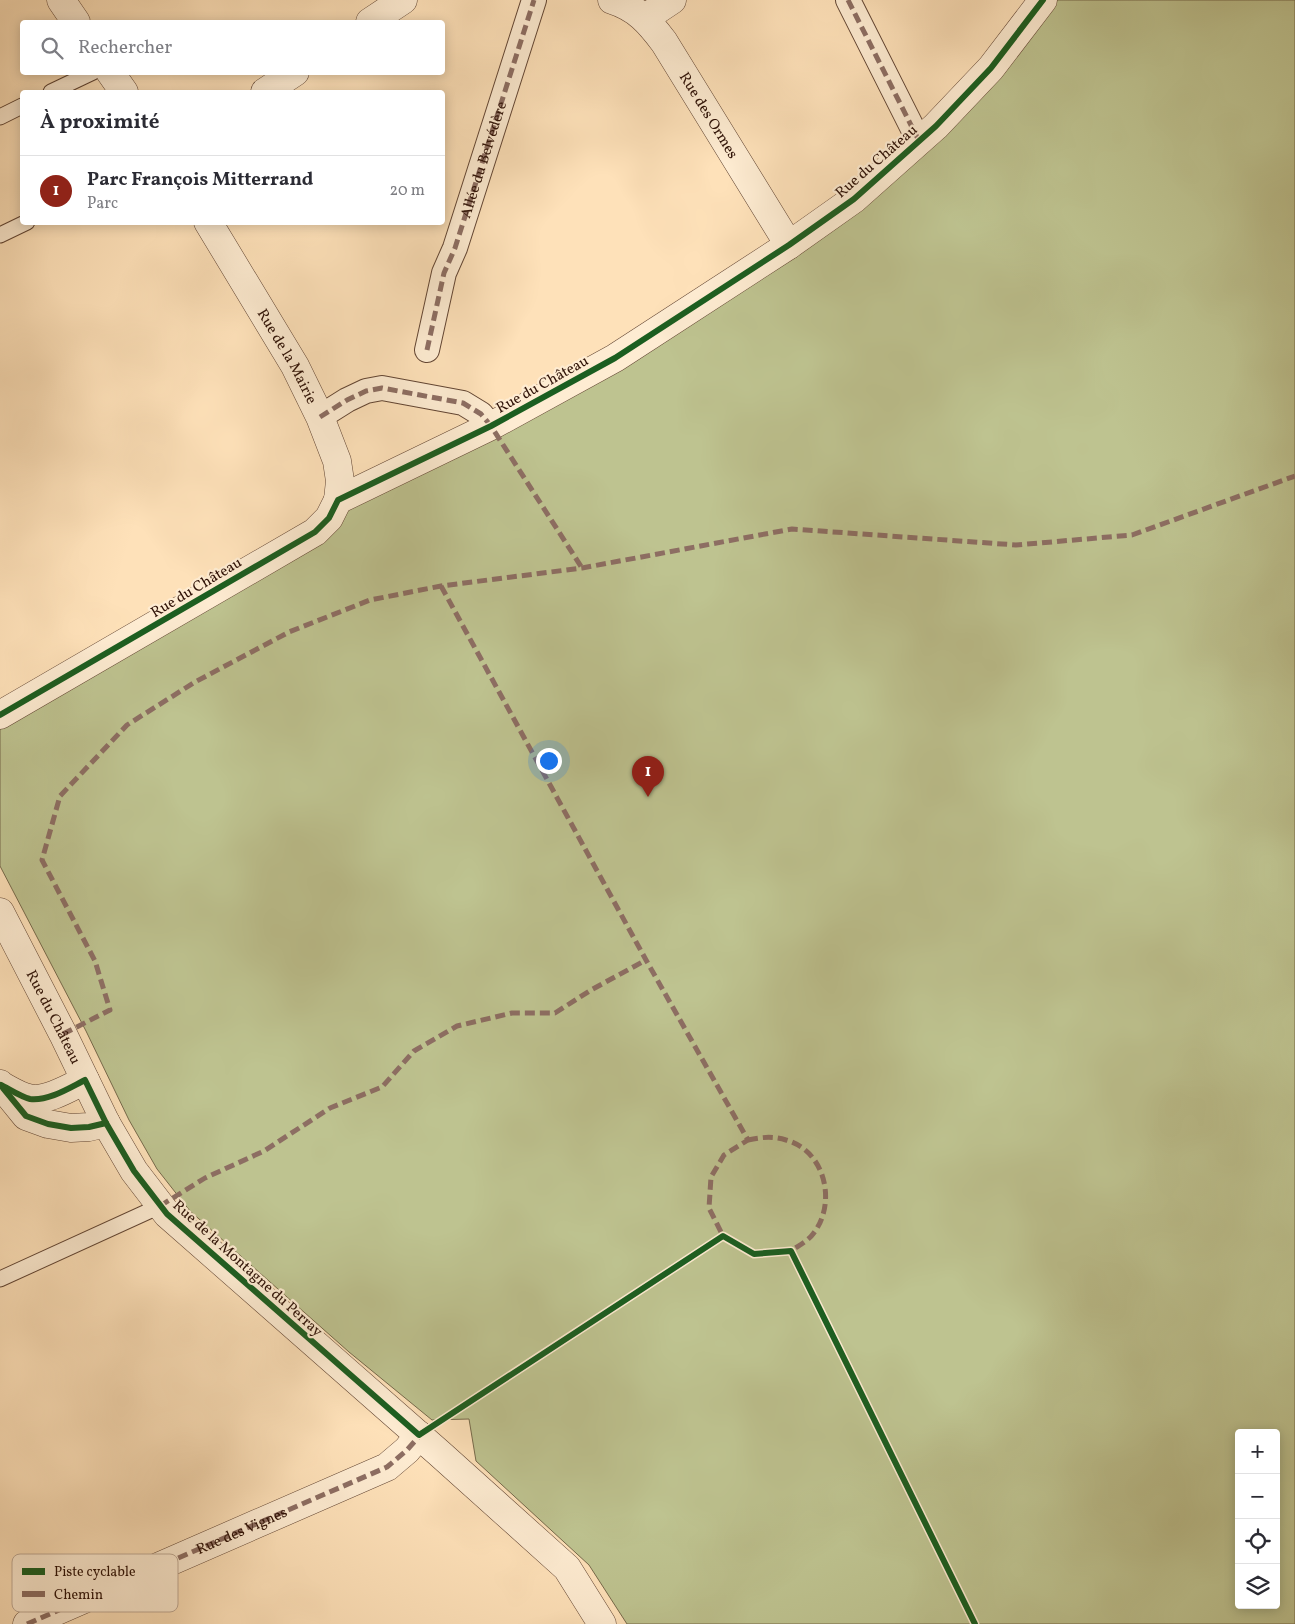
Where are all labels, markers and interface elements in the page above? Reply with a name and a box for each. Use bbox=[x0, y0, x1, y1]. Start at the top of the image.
search box bbox=[20, 20, 445, 75]
icon: search bbox=[38, 34, 66, 62]
text: Rechercher bbox=[78, 35, 172, 61]
street label: Rue des Ormes bbox=[673, 69, 742, 163]
street label: Allée du Belvédère bbox=[456, 99, 513, 221]
text: À proximité bbox=[40, 108, 159, 137]
street label: Rue du Château bbox=[831, 120, 923, 204]
text: Parc François Mitterrand bbox=[87, 167, 313, 193]
text: 1 bbox=[53, 180, 59, 202]
text: 20 m bbox=[390, 180, 425, 202]
text: Parc bbox=[87, 193, 118, 215]
street label: Rue de la Mairie bbox=[251, 305, 321, 408]
street label: Rue du Château bbox=[493, 351, 593, 419]
street label: Rue du Château bbox=[147, 553, 246, 624]
your location bbox=[536, 748, 562, 774]
pin: 1 bbox=[632, 756, 664, 797]
street label: Rue du Château bbox=[20, 967, 85, 1068]
street label: Rue de la Montagne du Perray bbox=[167, 1196, 327, 1342]
map controls bbox=[1235, 1429, 1280, 1609]
button: + bbox=[1235, 1429, 1280, 1474]
button: − bbox=[1235, 1474, 1280, 1519]
street label: Rue des Vignes bbox=[193, 1503, 291, 1561]
button: locate bbox=[1235, 1519, 1280, 1564]
legend bbox=[12, 1554, 178, 1612]
text: Piste cyclable bbox=[54, 1563, 136, 1582]
button: layers bbox=[1235, 1564, 1280, 1609]
text: Chemin bbox=[54, 1586, 103, 1605]

